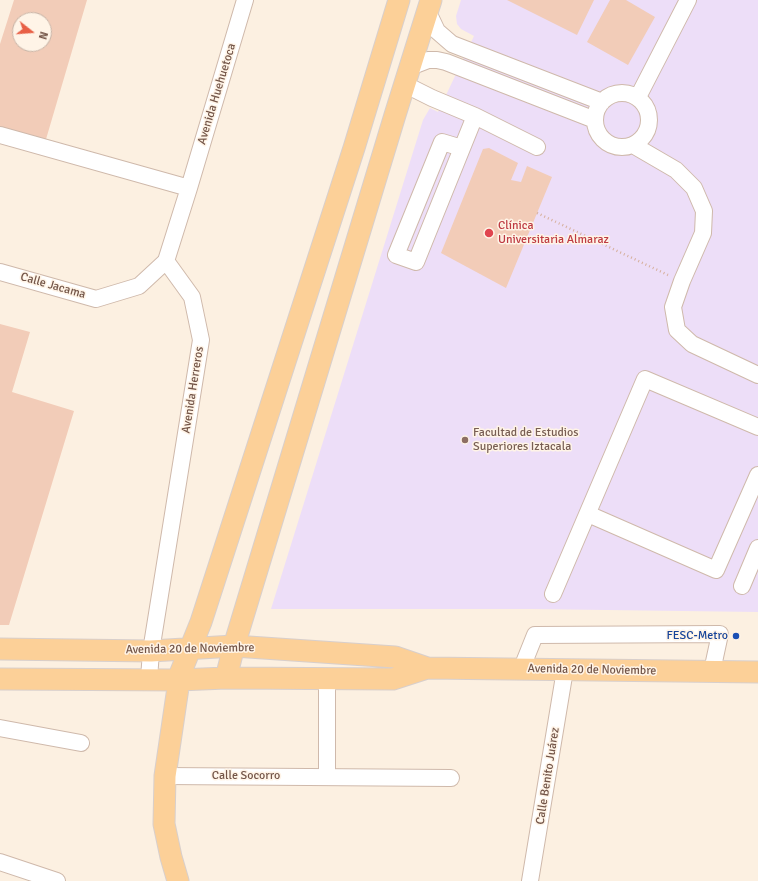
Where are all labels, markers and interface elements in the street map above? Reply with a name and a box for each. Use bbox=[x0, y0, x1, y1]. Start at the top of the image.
north arrow bbox=[12, 12, 52, 52]
text: N bbox=[36, 30, 50, 41]
street label: Avenida Huehuetoca bbox=[195, 42, 239, 146]
place label: Clínica Universitaria Almaraz bbox=[498, 219, 609, 247]
marker: Clínica Universitaria Almaraz bbox=[483, 227, 495, 239]
street label: Calle Jacama bbox=[19, 270, 87, 302]
street label: Avenida Herreros bbox=[179, 346, 207, 434]
place label: Facultad de Estudios Superiores Iztacala bbox=[473, 426, 579, 454]
marker: Facultad de Estudios Superiores Iztacala bbox=[460, 435, 470, 445]
place label: FESC-Metro bbox=[667, 629, 728, 643]
marker: FESC-Metro bbox=[731, 631, 741, 641]
street label: Avenida 20 de Noviembre bbox=[125, 641, 255, 657]
street label: Avenida 20 de Noviembre bbox=[527, 662, 657, 678]
street label: Calle Benito Juárez bbox=[533, 726, 563, 826]
street label: Calle Socorro bbox=[212, 769, 280, 783]

